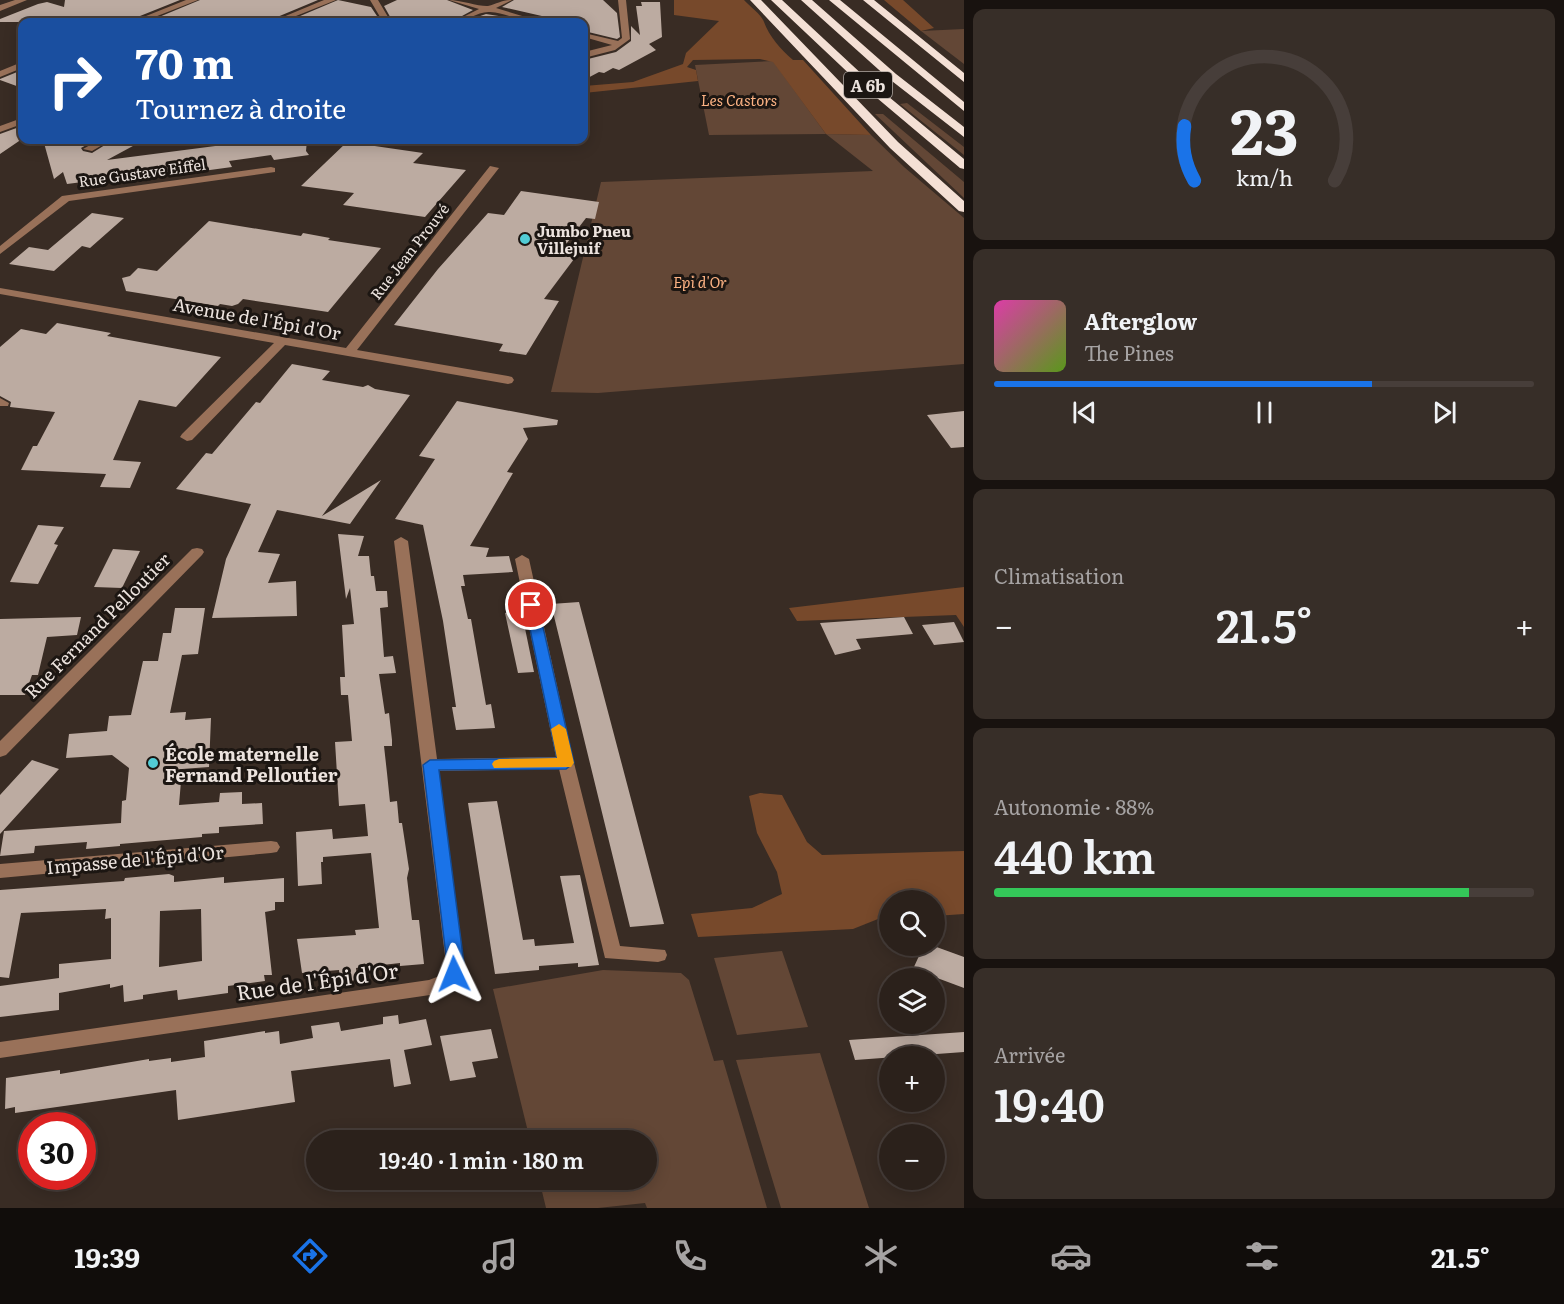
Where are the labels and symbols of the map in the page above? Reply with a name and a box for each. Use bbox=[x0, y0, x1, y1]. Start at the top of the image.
road number: A 6b bbox=[844, 72, 892, 98]
park label: Les Castors bbox=[701, 88, 777, 111]
street label: Rue Gustave Eiffel bbox=[77, 152, 207, 192]
street label: Rue Jean Prouvé bbox=[364, 198, 454, 304]
place label: Jumbo Pneu Villejuif bbox=[537, 219, 631, 259]
marker: Jumbo Pneu Villejuif bbox=[518, 232, 532, 246]
park label: Epi d'Or bbox=[673, 270, 727, 293]
street label: Avenue de l'Épi d'Or bbox=[171, 290, 344, 346]
street label: Rue Fernand Pelloutier bbox=[18, 546, 176, 704]
pin bbox=[505, 579, 556, 630]
place label: École maternelle Fernand Pelloutier bbox=[165, 740, 338, 788]
marker: École maternelle Fernand Pelloutier bbox=[146, 756, 160, 770]
street label: Impasse de l'Épi d'Or bbox=[45, 838, 225, 880]
position arrow bbox=[422, 942, 486, 1006]
street label: Rue de l'Épi d'Or bbox=[234, 953, 400, 1007]
speed limit sign: 30 bbox=[18, 1112, 96, 1190]

